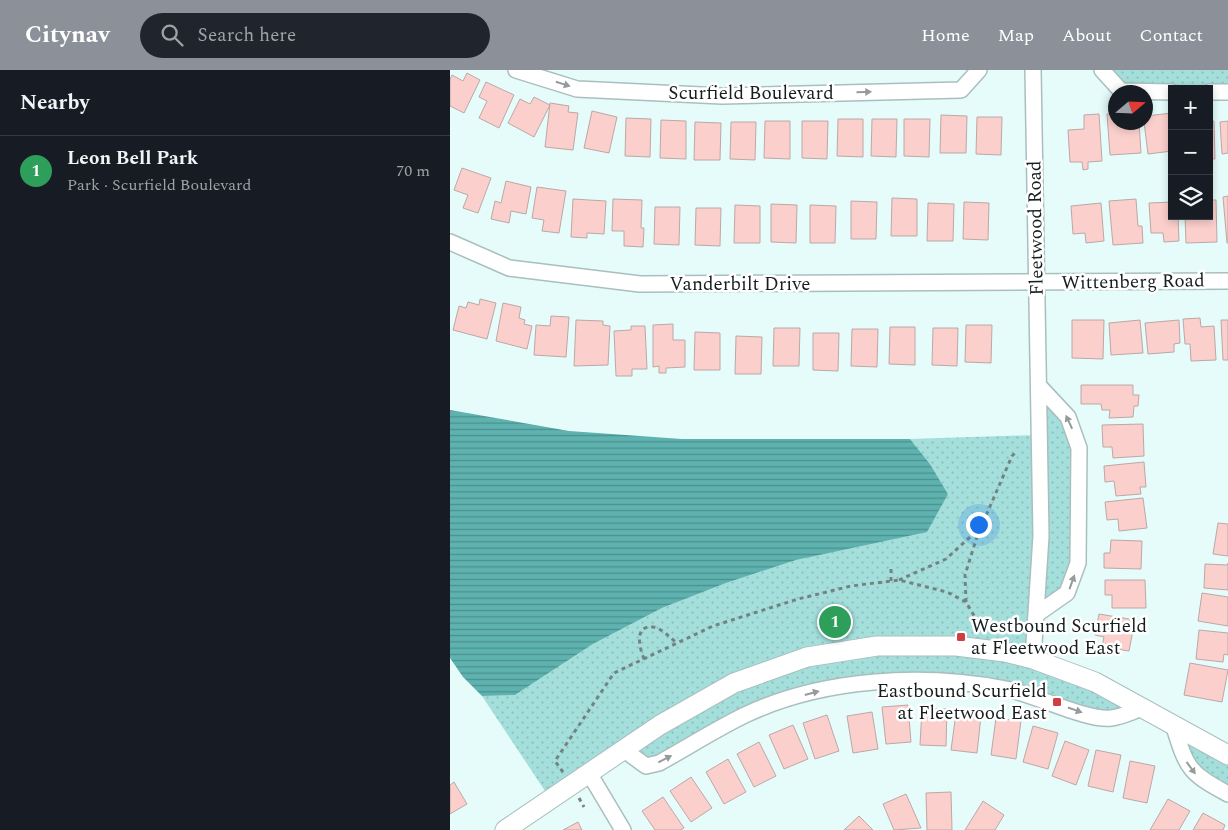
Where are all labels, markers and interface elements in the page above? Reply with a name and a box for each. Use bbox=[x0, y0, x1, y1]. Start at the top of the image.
search box bbox=[140, 13, 490, 58]
text: Citynav bbox=[25, 17, 110, 53]
icon: search bbox=[158, 21, 186, 49]
text: Search here bbox=[198, 21, 296, 50]
text: Home bbox=[921, 22, 970, 49]
text: Map bbox=[998, 22, 1034, 49]
text: About bbox=[1062, 22, 1112, 49]
text: Contact bbox=[1140, 22, 1203, 49]
street label: Scurfield Boulevard bbox=[668, 79, 834, 108]
one-way arrow bbox=[555, 81, 570, 89]
north arrow bbox=[1108, 85, 1153, 130]
map controls bbox=[1168, 85, 1213, 220]
button: + bbox=[1168, 85, 1213, 130]
text: Nearby bbox=[20, 87, 90, 119]
one-way arrow bbox=[857, 88, 873, 96]
button: − bbox=[1168, 130, 1213, 175]
text: Leon Bell Park bbox=[67, 144, 198, 173]
text: 1 bbox=[32, 159, 40, 183]
text: 70 m bbox=[396, 159, 430, 183]
street label: Fleetwood Road bbox=[1020, 160, 1052, 296]
text: Park · Scurfield Boulevard bbox=[67, 173, 251, 197]
button: layers bbox=[1168, 175, 1213, 220]
street label: Wittenberg Road bbox=[1061, 266, 1205, 298]
street label: Vanderbilt Drive bbox=[670, 270, 811, 299]
one-way arrow bbox=[1065, 415, 1074, 430]
your location bbox=[966, 512, 992, 538]
one-way arrow bbox=[1068, 574, 1076, 589]
pin: 1 bbox=[819, 603, 851, 641]
place label: Westbound Scurfield at Fleetwood East bbox=[971, 612, 1147, 663]
marker: Westbound Scurfield at Fleetwood East bbox=[955, 631, 967, 643]
place label: Eastbound Scurfield at Fleetwood East bbox=[877, 677, 1047, 728]
one-way arrow bbox=[805, 689, 820, 697]
marker: Eastbound Scurfield at Fleetwood East bbox=[1051, 696, 1063, 708]
one-way arrow bbox=[1068, 706, 1083, 714]
one-way arrow bbox=[658, 755, 672, 763]
one-way arrow bbox=[1186, 761, 1197, 774]

